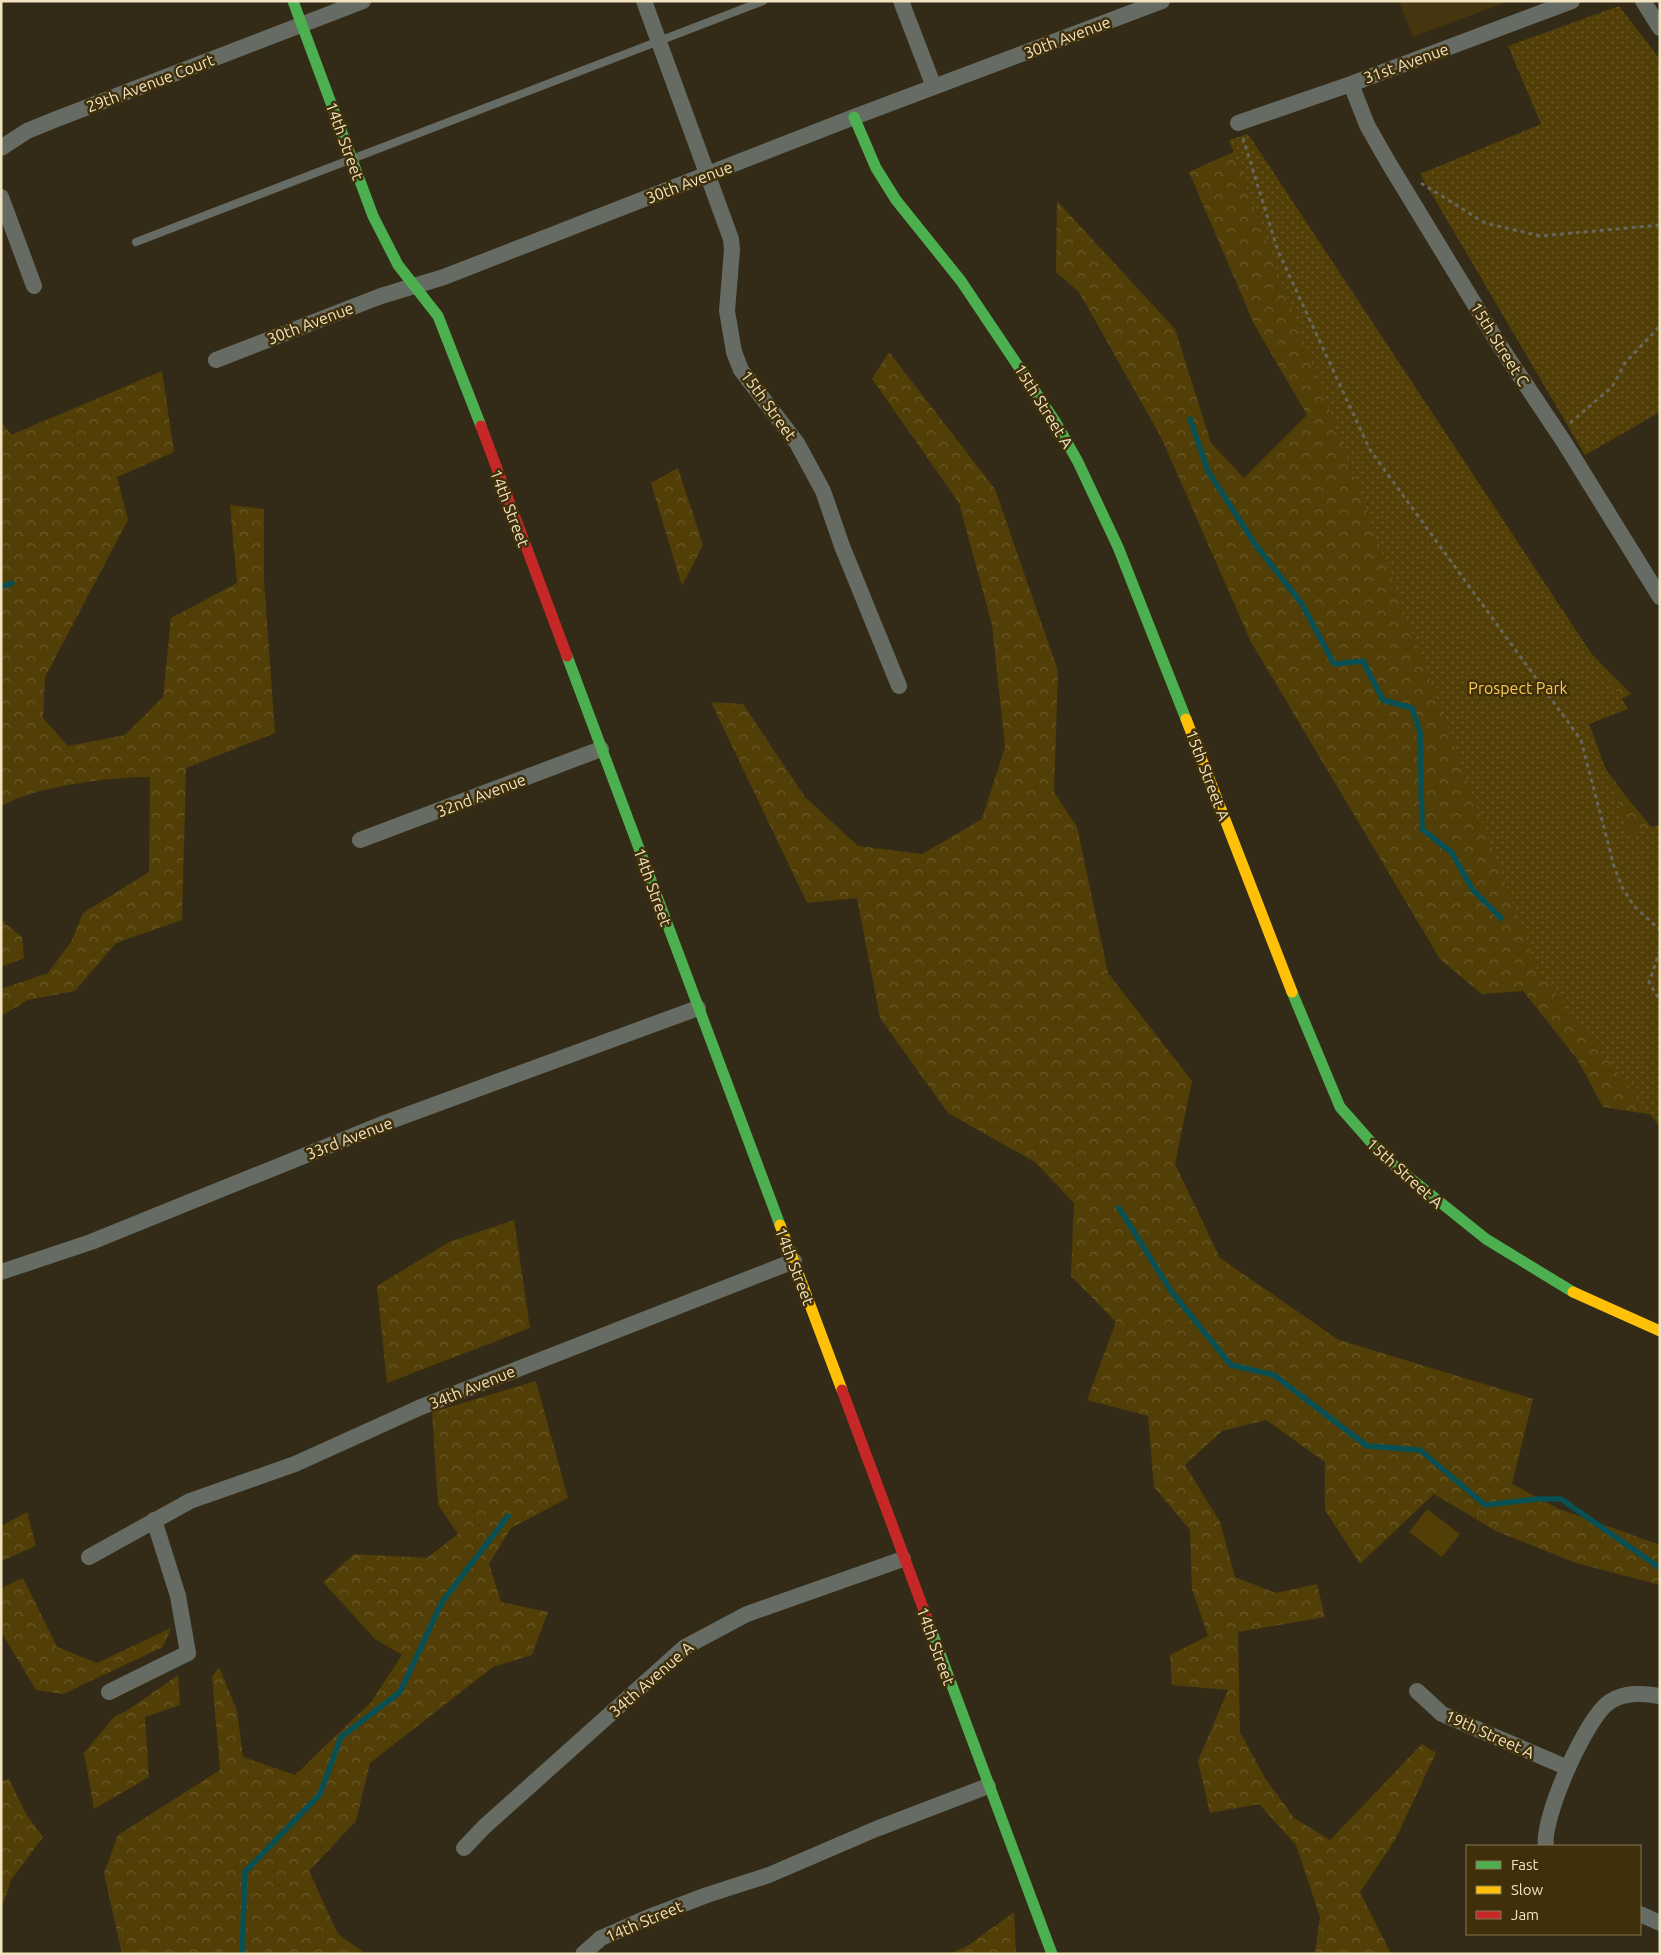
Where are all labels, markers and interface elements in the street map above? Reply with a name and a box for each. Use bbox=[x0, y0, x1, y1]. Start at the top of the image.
street label: 30th Avenue bbox=[1021, 12, 1113, 62]
street label: 31st Avenue bbox=[1361, 39, 1451, 87]
street label: 29th Avenue Court bbox=[84, 50, 217, 116]
street label: 14th Street bbox=[323, 99, 368, 183]
street label: 30th Avenue bbox=[643, 157, 735, 207]
street label: 30th Avenue bbox=[264, 298, 356, 348]
street label: 15th Street C bbox=[1467, 299, 1533, 389]
street label: 15th Street A bbox=[1011, 361, 1077, 452]
street label: 15th Street bbox=[738, 367, 801, 444]
street label: 14th Street bbox=[487, 467, 533, 550]
park label: Prospect Park bbox=[1468, 679, 1568, 697]
street label: 15th Street A bbox=[1182, 727, 1234, 824]
street label: 32nd Avenue bbox=[434, 770, 528, 820]
street label: 14th Street bbox=[631, 845, 676, 929]
street label: 33rd Avenue bbox=[303, 1113, 395, 1163]
street label: 15th Street A bbox=[1363, 1134, 1447, 1212]
street label: 14th Street bbox=[772, 1225, 818, 1308]
street label: 34th Avenue bbox=[426, 1362, 518, 1412]
street label: 14th Street bbox=[914, 1604, 959, 1688]
street label: 34th Avenue A bbox=[605, 1637, 697, 1720]
street label: 19th Street A bbox=[1443, 1706, 1538, 1762]
legend bbox=[1466, 1845, 1641, 1935]
text: Fast bbox=[1511, 1856, 1539, 1873]
text: Slow bbox=[1511, 1881, 1544, 1898]
street label: 14th Street bbox=[603, 1896, 686, 1945]
text: Jam bbox=[1511, 1906, 1539, 1923]

